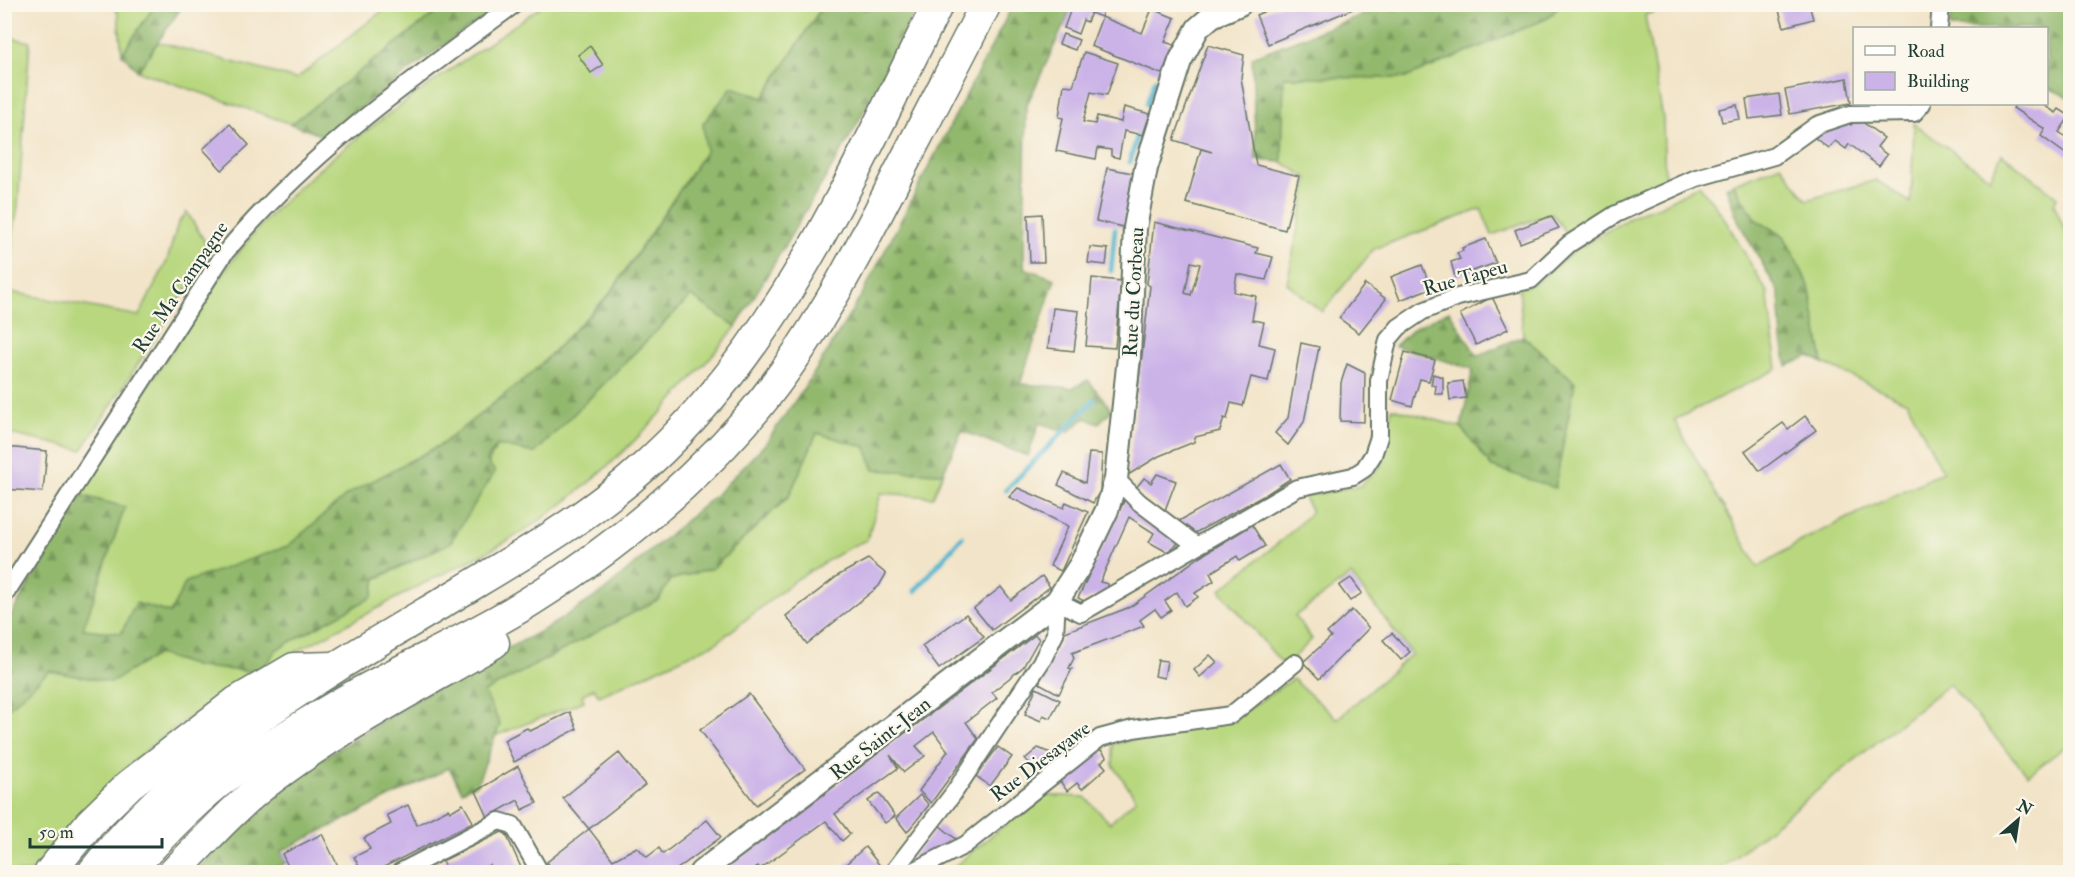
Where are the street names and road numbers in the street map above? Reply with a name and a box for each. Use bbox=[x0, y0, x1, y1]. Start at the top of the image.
street label: Rue Ma Campagne bbox=[127, 217, 235, 359]
street label: Rue du Corbeau bbox=[1118, 227, 1149, 358]
street label: Rue Tapeu bbox=[1420, 254, 1511, 302]
street label: Rue Saint-Jean bbox=[825, 691, 936, 786]
street label: Rue Diesayawe bbox=[985, 716, 1095, 807]

